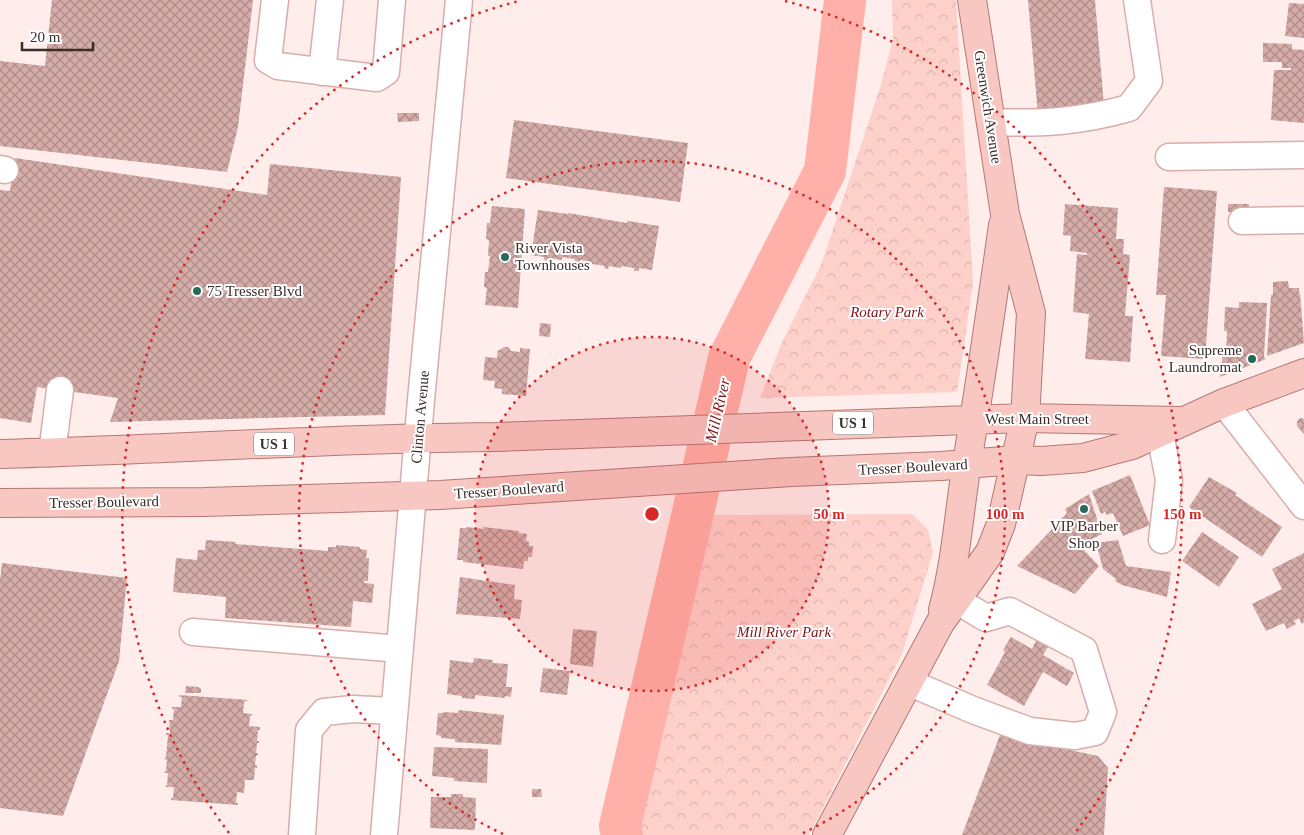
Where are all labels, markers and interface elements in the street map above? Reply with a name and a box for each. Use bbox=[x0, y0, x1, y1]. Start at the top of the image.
scale bar bbox=[22, 20, 94, 52]
text: 20 m bbox=[30, 29, 61, 45]
street label: Greenwich Avenue bbox=[971, 49, 1005, 165]
place label: River Vista Townhouses bbox=[515, 240, 590, 273]
marker: River Vista Townhouses bbox=[499, 251, 511, 263]
place label: 75 Tresser Blvd bbox=[207, 283, 303, 299]
marker: 75 Tresser Blvd bbox=[191, 285, 203, 297]
park label: Rotary Park bbox=[849, 304, 924, 320]
place label: Supreme Laundromat bbox=[1169, 342, 1243, 375]
marker: Supreme Laundromat bbox=[1246, 353, 1258, 365]
street label: Clinton Avenue bbox=[408, 369, 432, 464]
water label: Mill River bbox=[702, 376, 733, 445]
street label: West Main Street bbox=[985, 411, 1090, 427]
road number: US 1 bbox=[833, 412, 873, 434]
road number: US 1 bbox=[254, 432, 294, 456]
street label: Tresser Boulevard bbox=[858, 456, 969, 478]
street label: Tresser Boulevard bbox=[454, 478, 565, 502]
street label: Tresser Boulevard bbox=[49, 493, 160, 511]
marker: VIP Barber Shop bbox=[1078, 503, 1090, 515]
centre of rings bbox=[643, 505, 661, 523]
text: 50 m bbox=[813, 506, 845, 522]
text: 100 m bbox=[986, 506, 1025, 522]
text: 150 m bbox=[1163, 506, 1202, 522]
place label: VIP Barber Shop bbox=[1050, 518, 1118, 551]
park label: Mill River Park bbox=[736, 624, 831, 640]

